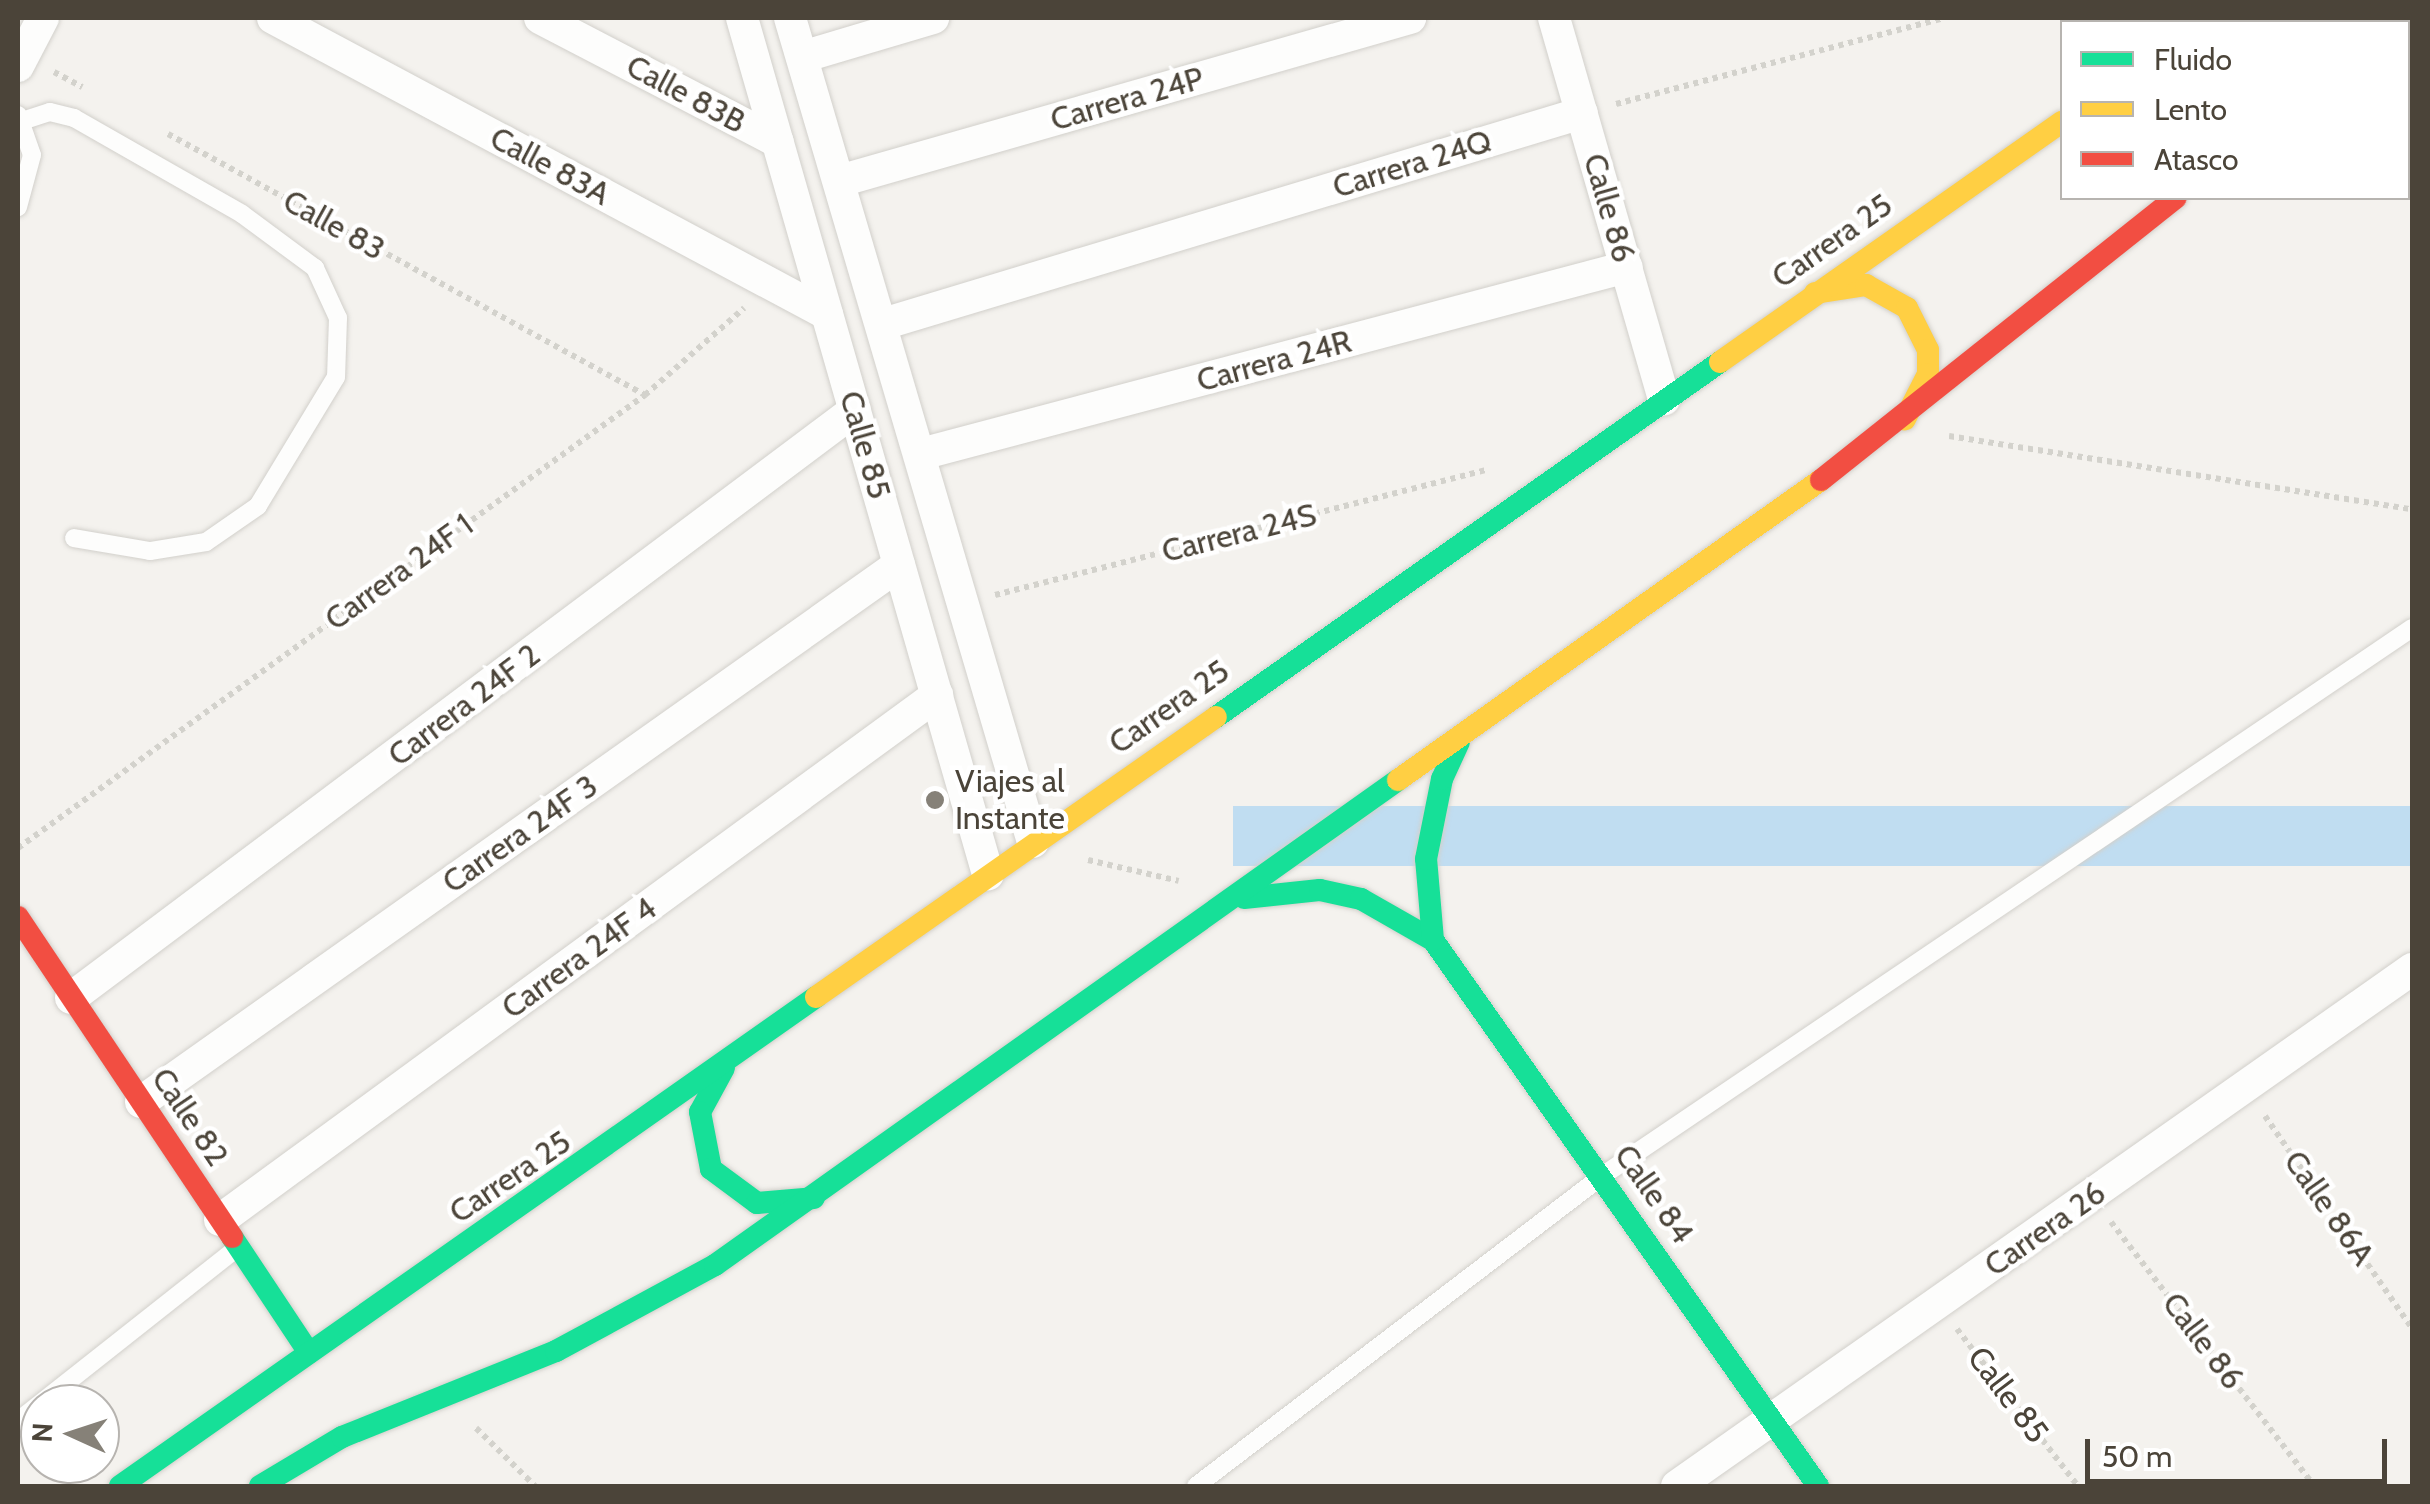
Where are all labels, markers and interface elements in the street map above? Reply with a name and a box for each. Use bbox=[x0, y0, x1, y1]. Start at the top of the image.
legend bbox=[2060, 20, 2410, 200]
text: Fluido bbox=[2154, 41, 2232, 78]
street label: Calle 83B bbox=[620, 47, 752, 141]
street label: Carrera 24P bbox=[1046, 59, 1208, 139]
text: Lento bbox=[2154, 91, 2227, 128]
street label: Calle 83A bbox=[484, 119, 616, 213]
street label: Carrera 24Q bbox=[1328, 122, 1496, 206]
text: Atasco bbox=[2154, 141, 2239, 178]
street label: Calle 86 bbox=[1575, 149, 1643, 267]
street label: Calle 83 bbox=[276, 181, 392, 269]
street label: Carrera 25 bbox=[1765, 186, 1899, 296]
street label: Carrera 24R bbox=[1193, 322, 1355, 400]
street label: Calle 85 bbox=[831, 387, 899, 503]
street label: Carrera 24S bbox=[1158, 495, 1320, 571]
street label: Carrera 24F 1 bbox=[318, 506, 480, 638]
street label: Carrera 24F 2 bbox=[381, 636, 547, 774]
street label: Carrera 25 bbox=[1102, 652, 1236, 762]
place label: Viajes al Instante bbox=[955, 763, 1065, 838]
street label: Carrera 24F 3 bbox=[435, 767, 605, 901]
marker: Viajes al Instante bbox=[924, 789, 946, 811]
street label: Carrera 24F 4 bbox=[494, 889, 664, 1027]
street label: Calle 82 bbox=[143, 1061, 237, 1173]
street label: Carrera 25 bbox=[442, 1123, 578, 1231]
street label: Calle 84 bbox=[1606, 1137, 1702, 1251]
street label: Calle 86A bbox=[2276, 1143, 2382, 1273]
street label: Carrera 26 bbox=[1977, 1174, 2113, 1284]
street label: Calle 86 bbox=[2154, 1285, 2252, 1397]
street label: Calle 85 bbox=[1959, 1339, 2057, 1451]
north arrow bbox=[20, 1384, 120, 1484]
scale bar bbox=[2090, 1419, 2392, 1481]
text: N bbox=[25, 1422, 60, 1443]
text: 50 m bbox=[2102, 1438, 2172, 1475]

